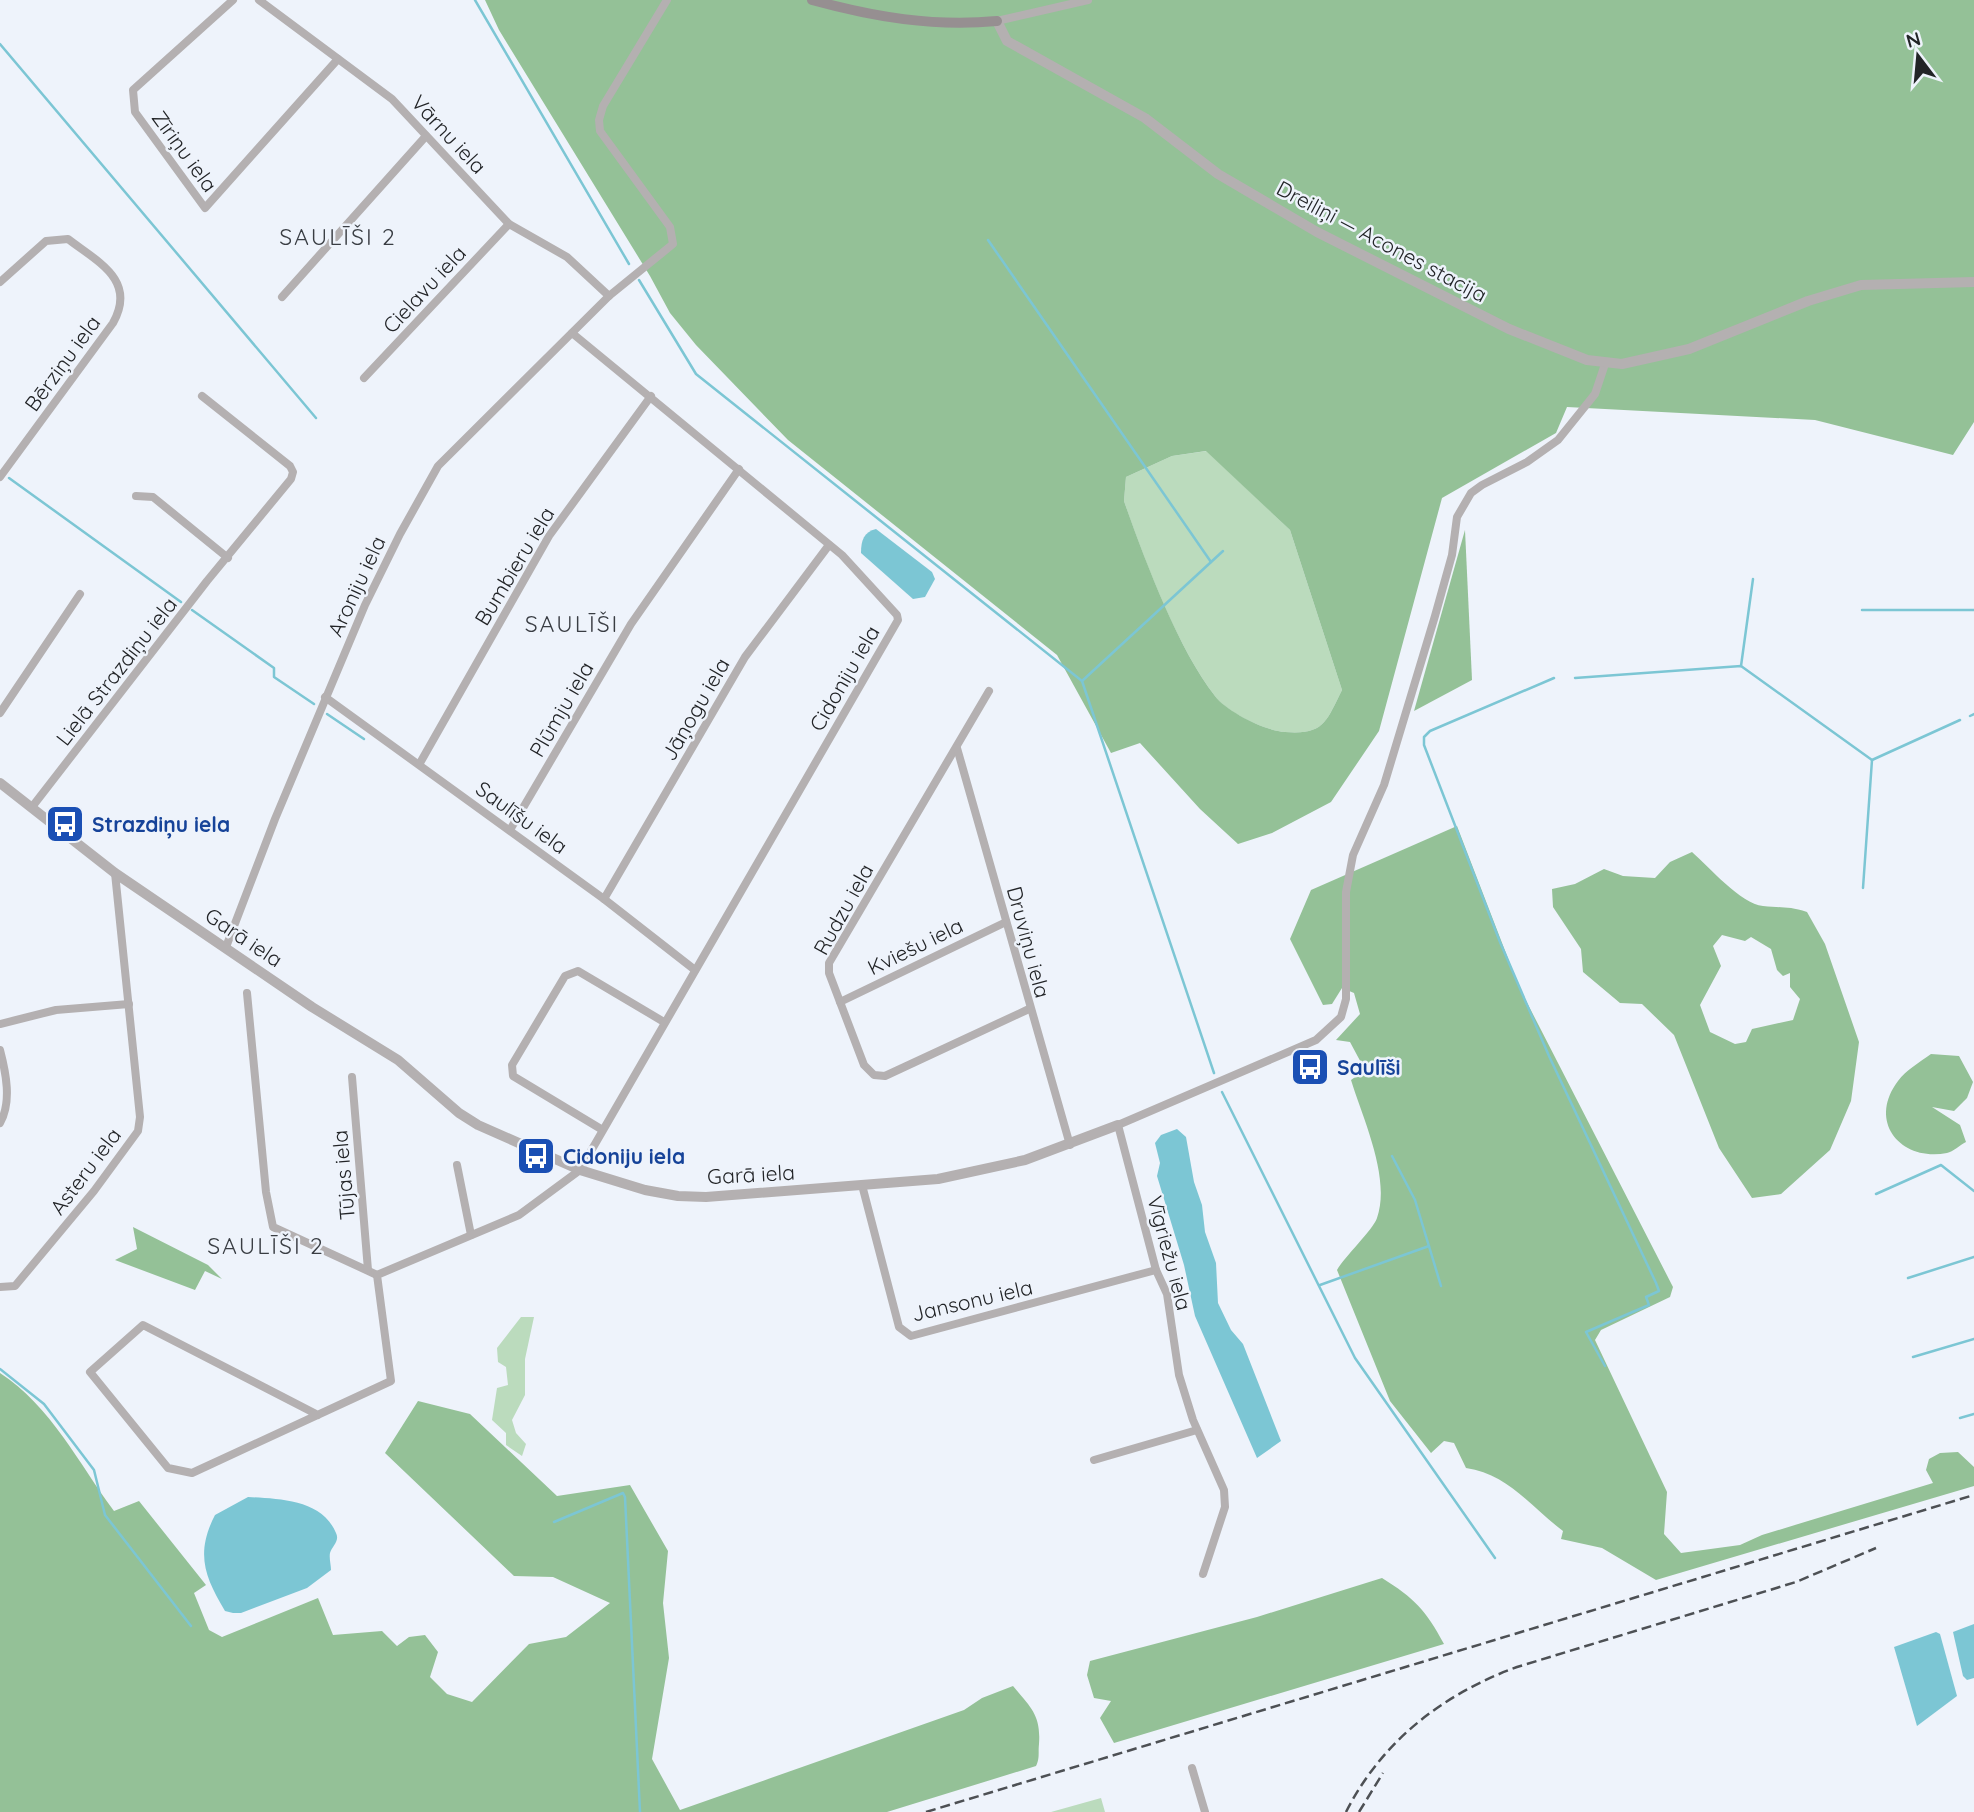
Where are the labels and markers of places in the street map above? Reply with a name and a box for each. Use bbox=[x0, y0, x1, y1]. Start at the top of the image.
bus stop icon: Strazdiņu iela bbox=[44, 803, 86, 845]
place label: Strazdiņu iela bbox=[92, 811, 230, 839]
bus stop icon: Saulīši bbox=[1289, 1046, 1331, 1088]
place label: Saulīši bbox=[1337, 1054, 1401, 1080]
bus stop icon: Cidoniju iela bbox=[515, 1135, 557, 1177]
place label: Cidoniju iela bbox=[563, 1143, 685, 1169]

